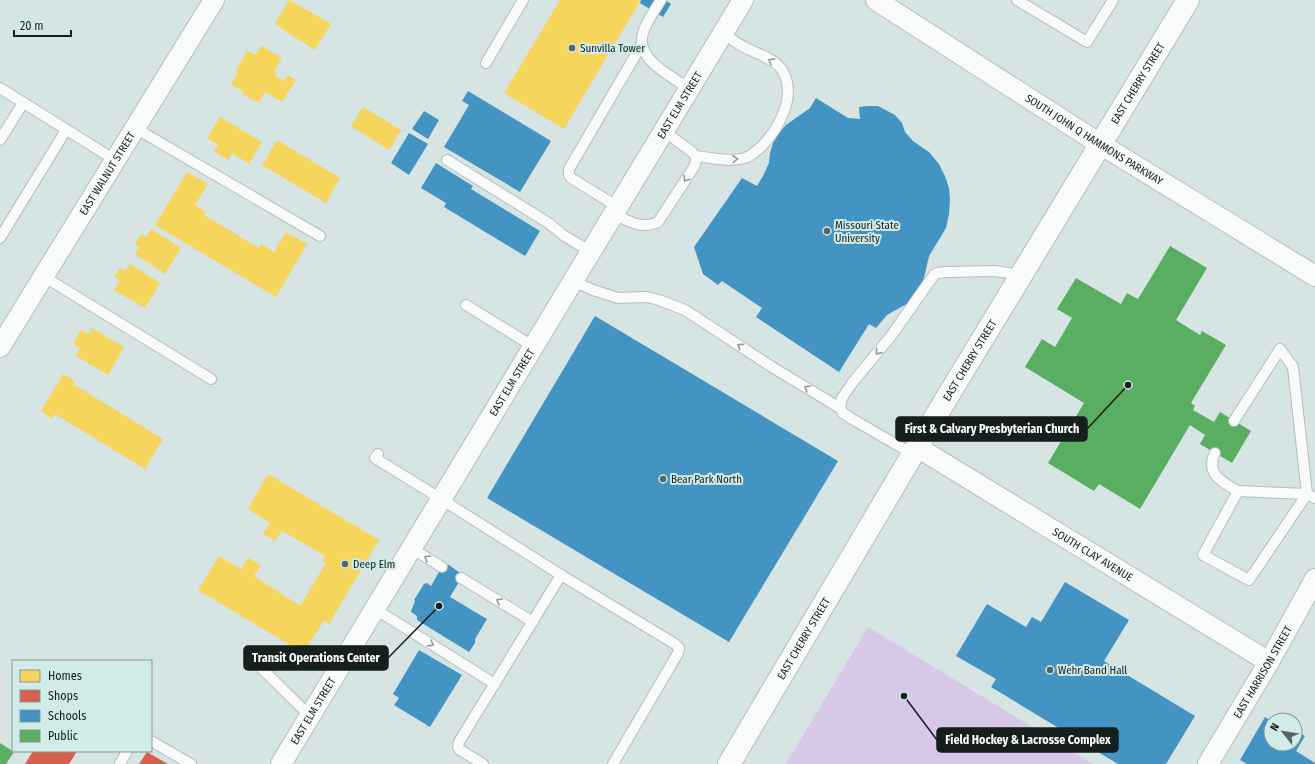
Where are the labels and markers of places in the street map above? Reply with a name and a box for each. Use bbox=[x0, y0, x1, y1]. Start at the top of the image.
place label: Sunvilla Tower bbox=[580, 42, 645, 55]
marker: Sunvilla Tower bbox=[567, 43, 577, 53]
place label: Missouri State University bbox=[835, 219, 899, 245]
marker: Missouri State University bbox=[822, 226, 832, 236]
callout: First & Calvary Presbyterian Church bbox=[896, 417, 1087, 441]
place label: Bear Park North bbox=[671, 473, 742, 486]
marker: Bear Park North bbox=[658, 474, 668, 484]
place label: Deep Elm bbox=[353, 558, 395, 571]
marker: Deep Elm bbox=[340, 559, 350, 569]
callout: Transit Operations Center bbox=[244, 646, 388, 670]
place label: Wehr Band Hall bbox=[1058, 664, 1127, 677]
marker: Wehr Band Hall bbox=[1045, 665, 1055, 675]
callout: Field Hockey & Lacrosse Complex bbox=[937, 728, 1118, 752]

